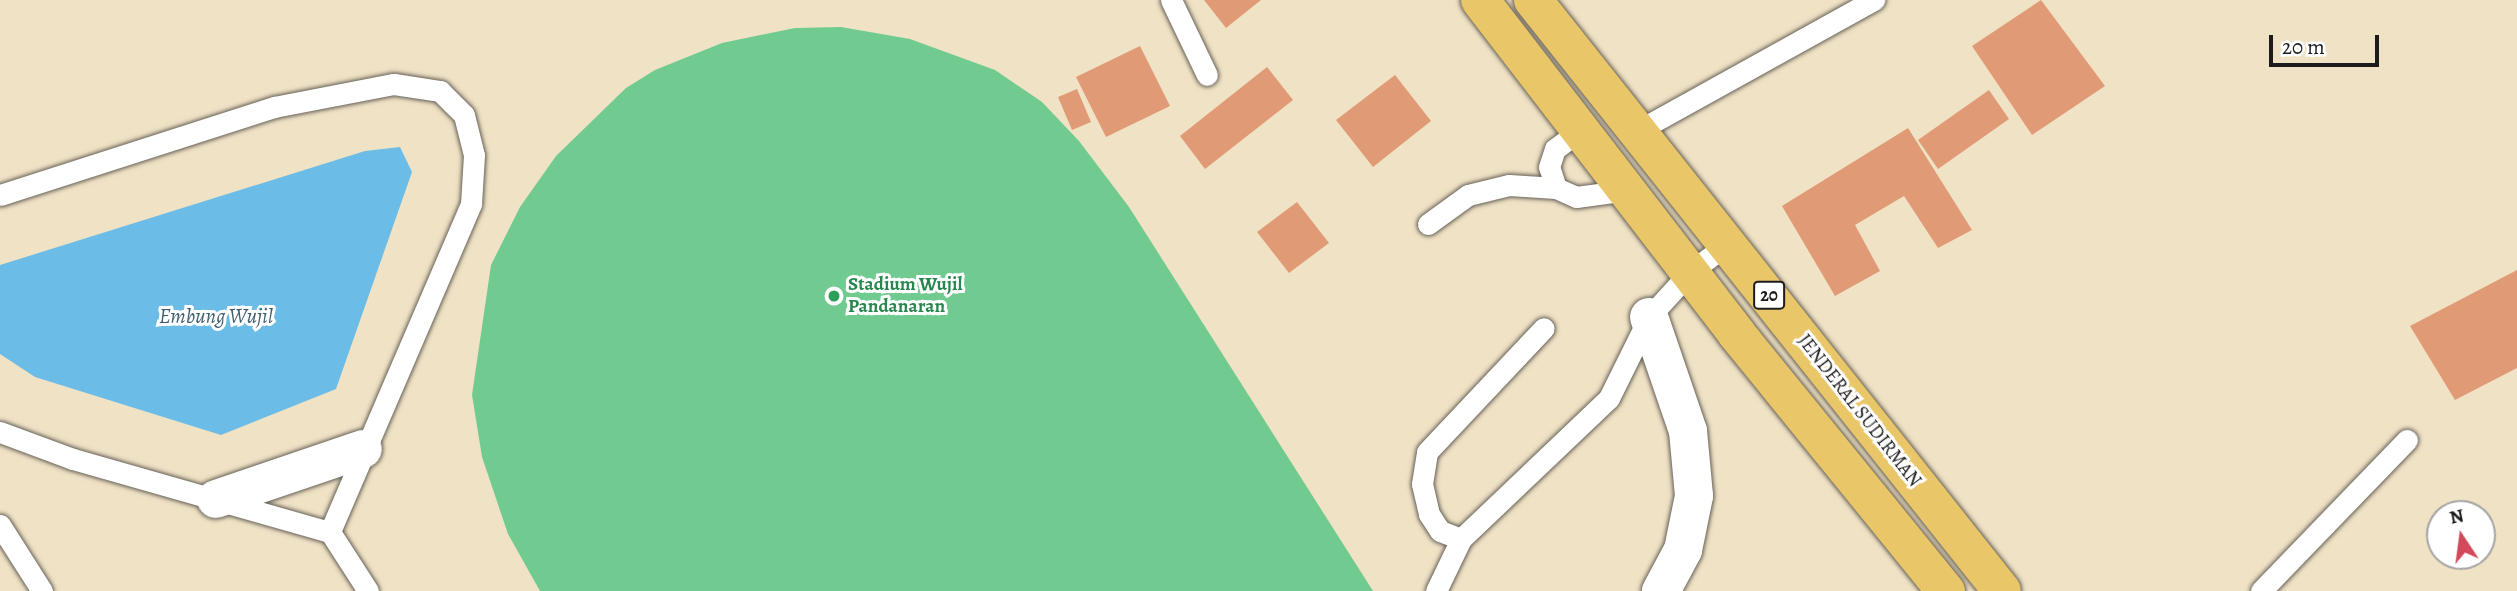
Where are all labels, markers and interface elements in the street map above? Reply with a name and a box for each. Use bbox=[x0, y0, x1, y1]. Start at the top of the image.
scale bar bbox=[2272, 21, 2382, 65]
text: 20 m bbox=[2282, 33, 2325, 61]
place label: Stadium Wujil Pandanaran bbox=[848, 274, 963, 318]
road number: 20 bbox=[1752, 281, 1786, 310]
marker: Stadium Wujil Pandanaran bbox=[826, 288, 842, 304]
water label: Embung Wujil bbox=[159, 303, 273, 329]
street label: JENDERAL SUDIRMAN bbox=[1792, 330, 1926, 492]
north arrow bbox=[2426, 500, 2496, 570]
text: N bbox=[2447, 502, 2466, 531]

